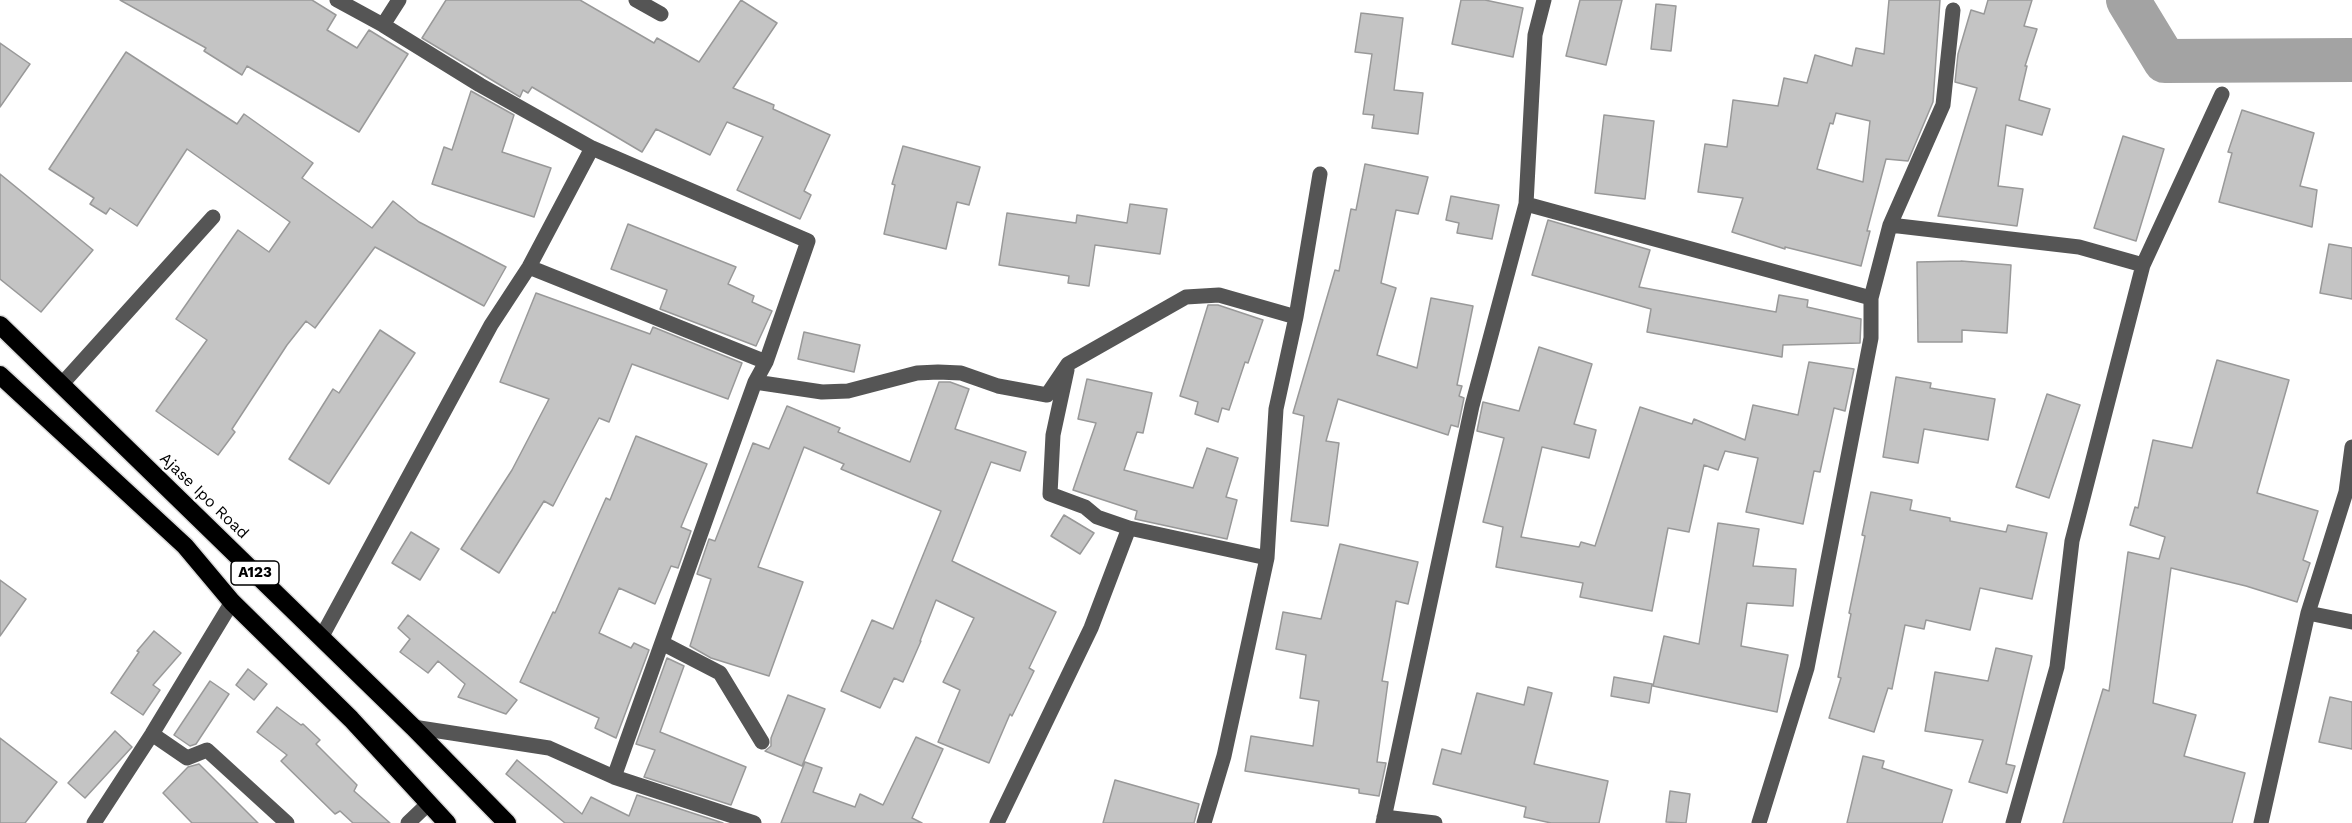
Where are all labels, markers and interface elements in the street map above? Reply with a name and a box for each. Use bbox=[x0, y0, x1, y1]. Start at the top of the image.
street label: Ajase Ipo Road bbox=[156, 449, 252, 543]
road number: A123 bbox=[231, 561, 279, 585]

